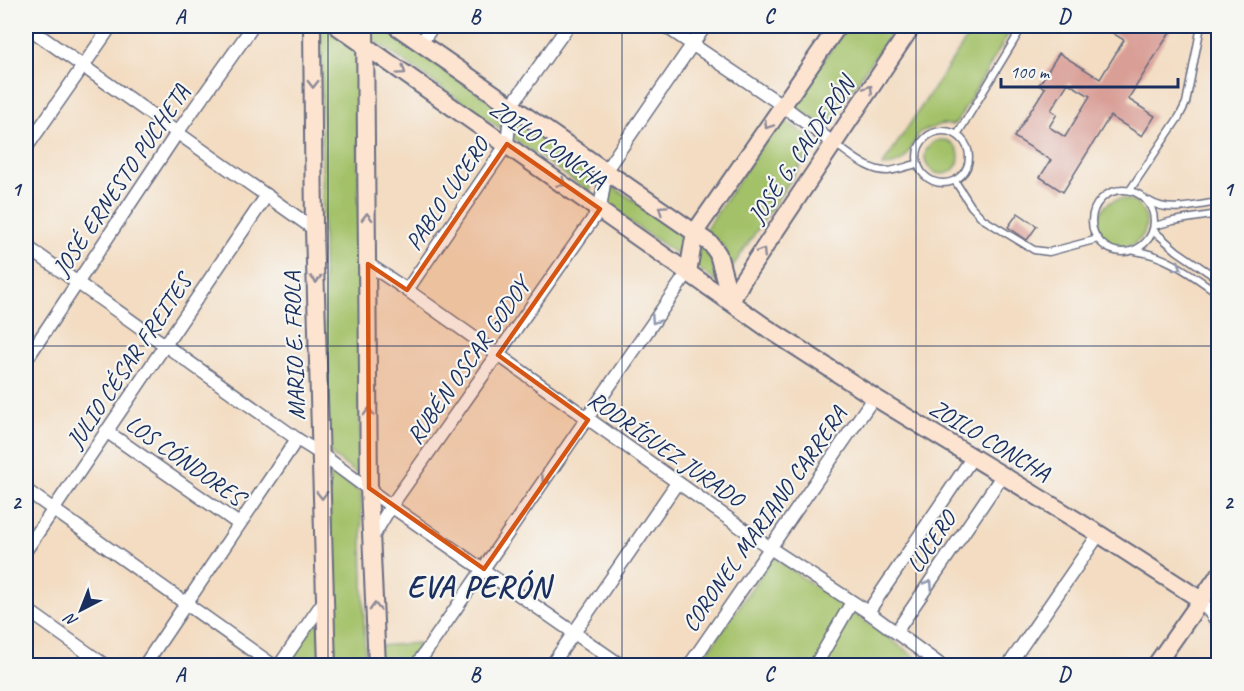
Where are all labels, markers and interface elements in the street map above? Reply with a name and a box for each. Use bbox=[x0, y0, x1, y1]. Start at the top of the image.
text: A bbox=[175, 4, 187, 29]
text: B bbox=[470, 4, 482, 29]
text: C bbox=[764, 4, 776, 29]
text: D bbox=[1058, 4, 1072, 29]
scale bar bbox=[1001, 51, 1178, 89]
text: 100 m bbox=[1010, 61, 1051, 83]
one-way arrow bbox=[396, 64, 407, 75]
street label: JOSÉ G. CALDERÓN bbox=[741, 68, 863, 229]
street label: JOSÉ ERNESTO PUCHETA bbox=[45, 78, 197, 282]
one-way arrow bbox=[307, 79, 319, 88]
one-way arrow bbox=[862, 85, 873, 96]
street label: ZOILO CONCHA bbox=[484, 93, 613, 196]
one-way arrow bbox=[764, 118, 775, 129]
street label: PABLO LUCERO bbox=[398, 130, 497, 256]
one-way arrow bbox=[556, 176, 567, 187]
text: 1 bbox=[12, 177, 23, 202]
text: 1 bbox=[1224, 177, 1235, 202]
one-way arrow bbox=[658, 205, 669, 216]
one-way arrow bbox=[361, 213, 373, 222]
one-way arrow bbox=[754, 248, 766, 258]
one-way arrow bbox=[1172, 259, 1183, 270]
street label: JULIO CÉSAR FREITES bbox=[59, 266, 200, 455]
street label: RUBÉN OSCAR GODOY bbox=[400, 268, 539, 450]
street label: MARIO E. FROLA bbox=[276, 270, 312, 421]
one-way arrow bbox=[309, 274, 322, 283]
one-way arrow bbox=[651, 314, 662, 325]
street label: RODRÍGUEZ JURADO bbox=[582, 384, 751, 515]
street label: ZOILO CONCHA bbox=[924, 392, 1057, 488]
street label: CORONEL MARIANO CARRERA bbox=[675, 400, 854, 637]
street label: LOS CÓNDORES bbox=[120, 408, 254, 514]
one-way arrow bbox=[363, 408, 375, 417]
one-way arrow bbox=[541, 474, 552, 485]
text: 2 bbox=[12, 490, 23, 515]
one-way arrow bbox=[316, 490, 328, 499]
text: 2 bbox=[1224, 490, 1235, 515]
street label: LUCERO bbox=[900, 503, 964, 579]
district label: EVA PERÓN bbox=[407, 568, 555, 606]
one-way arrow bbox=[921, 579, 932, 590]
north arrow bbox=[51, 580, 111, 640]
one-way arrow bbox=[368, 603, 381, 612]
text: N bbox=[59, 608, 82, 631]
text: A bbox=[175, 662, 187, 687]
text: B bbox=[470, 662, 482, 687]
text: C bbox=[764, 662, 776, 687]
text: D bbox=[1058, 662, 1072, 687]

